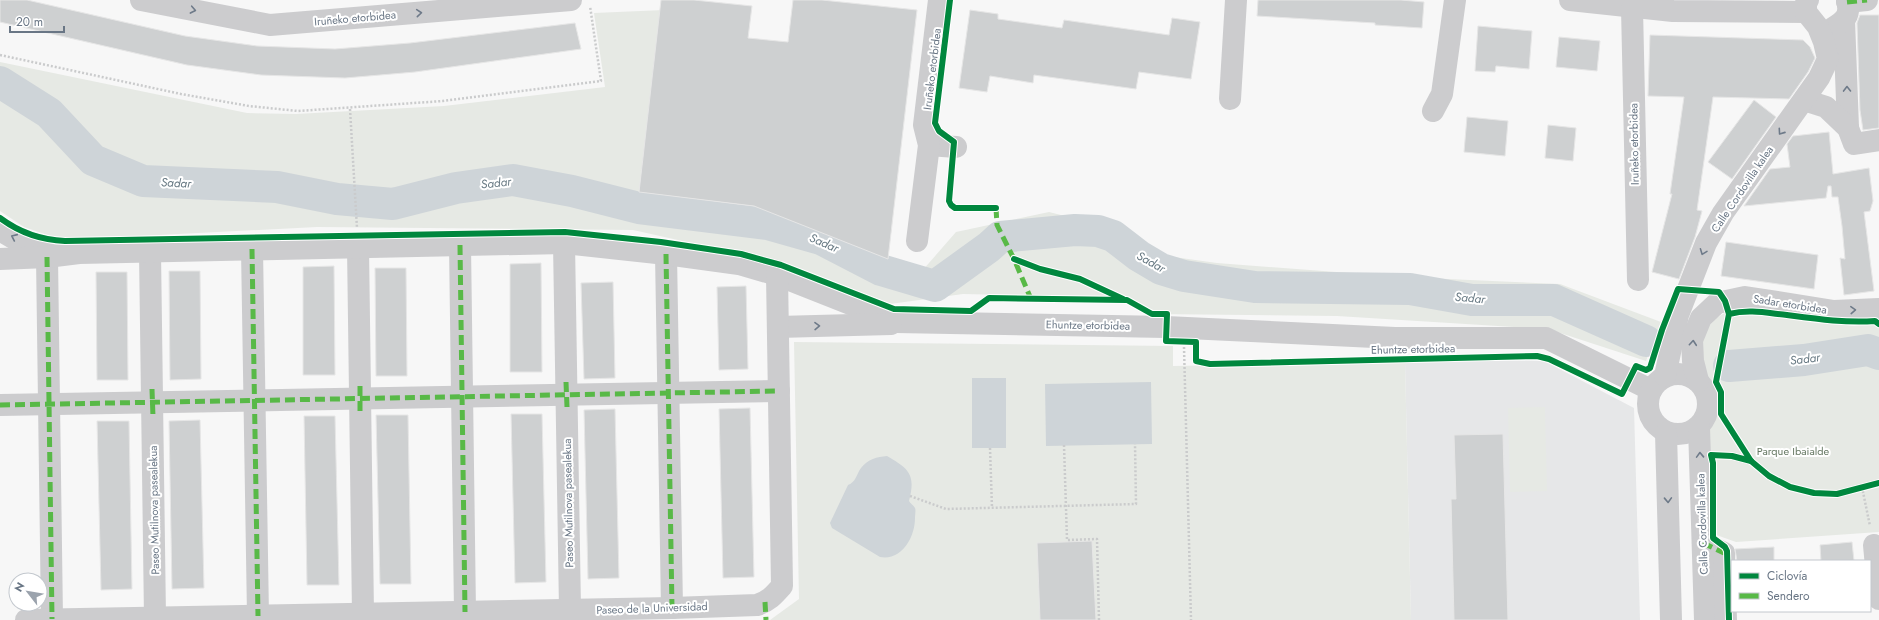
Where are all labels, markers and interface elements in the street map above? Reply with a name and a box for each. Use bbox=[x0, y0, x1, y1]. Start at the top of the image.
one-way arrow bbox=[190, 6, 196, 14]
street label: Iruñeko etorbidea bbox=[313, 6, 397, 30]
scale bar bbox=[10, 8, 64, 34]
one-way arrow bbox=[416, 8, 422, 17]
text: 20 m bbox=[16, 13, 43, 31]
street label: Iruñeko etorbidea bbox=[919, 27, 945, 111]
one-way arrow bbox=[1843, 86, 1851, 92]
street label: Iruñeko etorbidea bbox=[1625, 103, 1643, 185]
one-way arrow bbox=[1779, 127, 1786, 134]
street label: Calle Cordovilla kalea bbox=[1707, 143, 1777, 235]
water label: Sadar bbox=[480, 172, 513, 194]
water label: Sadar bbox=[160, 173, 193, 193]
water label: Sadar bbox=[807, 229, 842, 258]
one-way arrow bbox=[11, 234, 18, 242]
water label: Sadar bbox=[1133, 247, 1169, 278]
one-way arrow bbox=[1699, 248, 1707, 255]
water label: Sadar bbox=[1454, 288, 1487, 308]
street label: Sadar etorbidea bbox=[1752, 290, 1828, 318]
one-way arrow bbox=[1850, 305, 1856, 314]
street label: Ehuntze etorbidea bbox=[1046, 316, 1130, 334]
one-way arrow bbox=[814, 322, 820, 330]
one-way arrow bbox=[1688, 339, 1697, 346]
street label: Ehuntze etorbidea bbox=[1371, 340, 1455, 358]
water label: Sadar bbox=[1789, 348, 1822, 370]
street label: Paseo Mutilnova pasealekua bbox=[559, 438, 577, 568]
park label: Parque Ibaialde bbox=[1757, 443, 1830, 459]
street label: Paseo Mutilnova pasealekua bbox=[145, 445, 163, 575]
one-way arrow bbox=[1696, 452, 1704, 458]
street label: Calle Cordovilla kalea bbox=[1692, 473, 1712, 575]
one-way arrow bbox=[1664, 497, 1672, 503]
legend bbox=[1731, 560, 1871, 612]
text: Ciclovía bbox=[1767, 567, 1808, 585]
north arrow bbox=[8, 572, 48, 612]
text: N bbox=[10, 579, 29, 595]
text: Sendero bbox=[1767, 587, 1810, 605]
street label: Paseo de la Universidad bbox=[596, 598, 708, 618]

